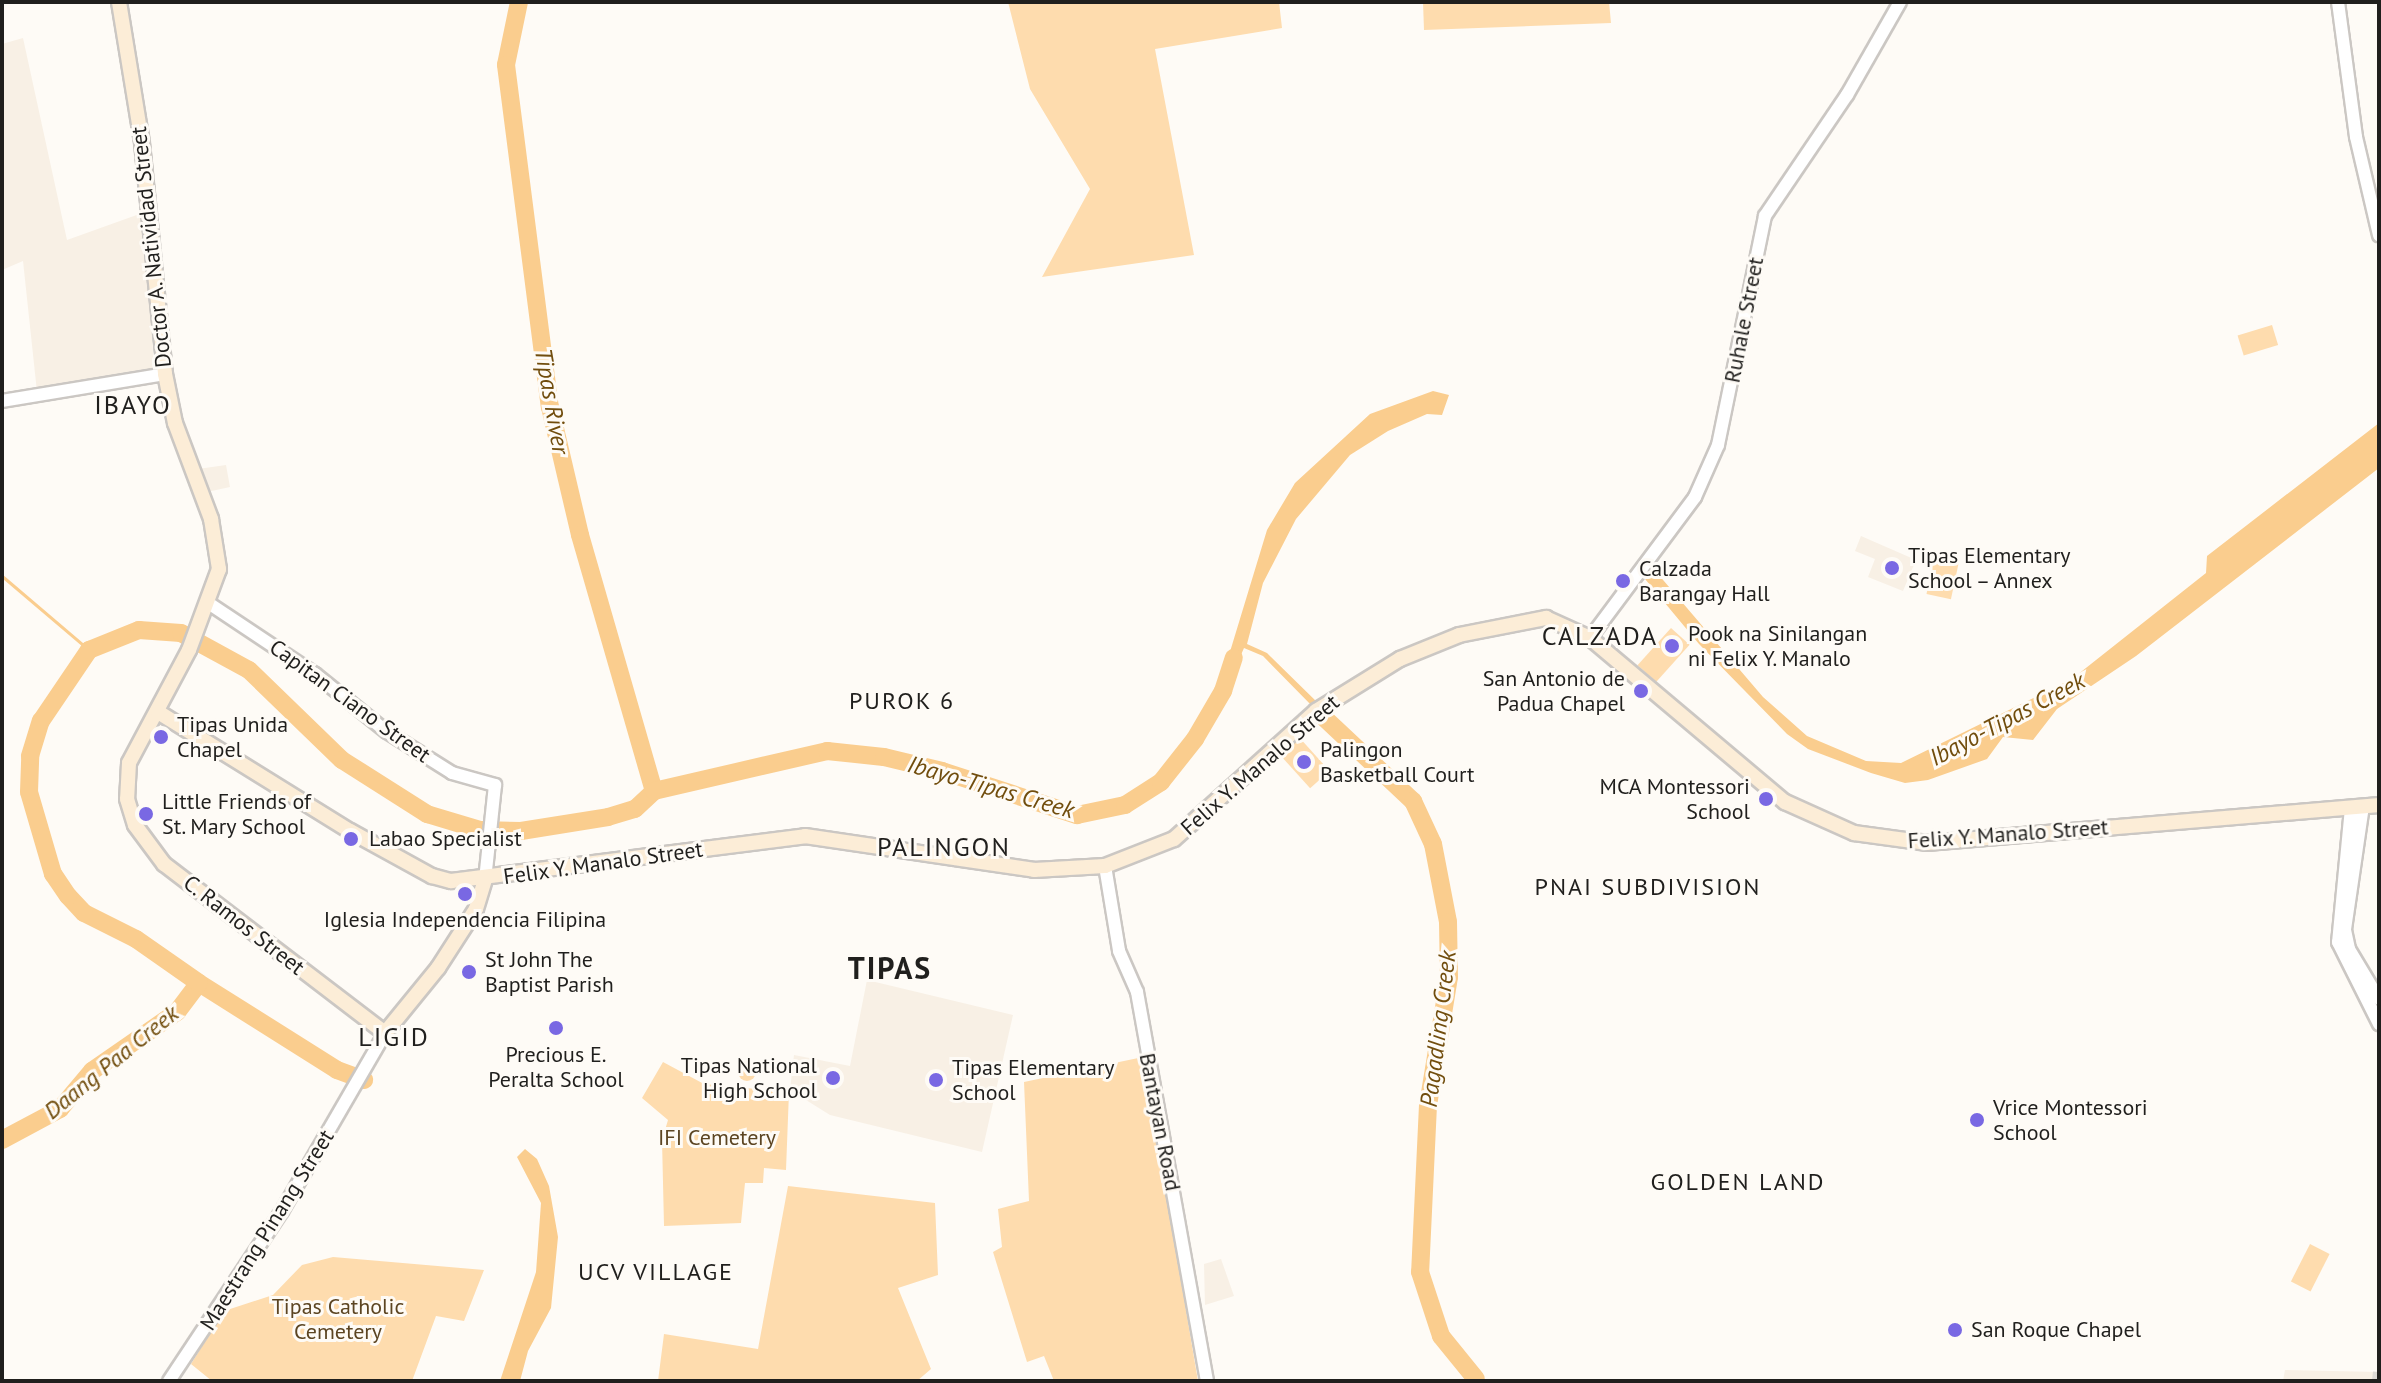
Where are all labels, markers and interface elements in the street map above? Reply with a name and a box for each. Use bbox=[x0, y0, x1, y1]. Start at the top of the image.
street label: Doctor A. Natividad Street bbox=[125, 124, 177, 370]
street label: Ruhale Street bbox=[1719, 255, 1769, 385]
water label: Tipas River bbox=[529, 346, 575, 456]
district label: IBAYO bbox=[94, 389, 172, 421]
place label: Tipas Elementary School – Annex bbox=[1908, 542, 2071, 594]
place label: Calzada Barangay Hall bbox=[1639, 555, 1771, 606]
marker: Tipas Elementary School – Annex bbox=[1883, 559, 1901, 577]
marker: Calzada Barangay Hall bbox=[1614, 572, 1632, 590]
district label: CALZADA bbox=[1542, 620, 1658, 652]
place label: Pook na Sinilangan ni Felix Y. Manalo bbox=[1688, 620, 1868, 672]
street label: Capitan Ciano Street bbox=[264, 634, 436, 768]
marker: Pook na Sinilangan ni Felix Y. Manalo bbox=[1663, 637, 1681, 655]
place label: San Antonio de Padua Chapel bbox=[1482, 665, 1625, 716]
water label: Ibayo-Tipas Creek bbox=[1924, 666, 2090, 772]
marker: San Antonio de Padua Chapel bbox=[1632, 682, 1650, 700]
district label: PUROK 6 bbox=[849, 687, 955, 715]
street label: Felix Y. Manalo Street bbox=[1174, 688, 1346, 842]
place label: Tipas Unida Chapel bbox=[177, 711, 288, 762]
marker: Tipas Unida Chapel bbox=[152, 728, 170, 746]
place label: Palingon Basketball Court bbox=[1320, 736, 1474, 788]
water label: Ibayo-Tipas Creek bbox=[904, 749, 1078, 825]
marker: Palingon Basketball Court bbox=[1295, 753, 1313, 771]
place label: MCA Montessori School bbox=[1599, 773, 1750, 824]
place label: Little Friends of St. Mary School bbox=[162, 788, 311, 840]
marker: MCA Montessori School bbox=[1757, 790, 1775, 808]
marker: Little Friends of St. Mary School bbox=[137, 805, 155, 823]
street label: Felix Y. Manalo Street bbox=[1905, 814, 2111, 854]
place label: Labao Specialist bbox=[369, 826, 522, 852]
marker: Labao Specialist bbox=[340, 828, 362, 850]
district label: PALINGON bbox=[877, 831, 1011, 863]
street label: Felix Y. Manalo Street bbox=[500, 836, 706, 890]
street label: C. Ramos Street bbox=[178, 869, 310, 981]
district label: PNAI SUBDIVISION bbox=[1535, 873, 1761, 901]
marker: Iglesia Independencia Filipina bbox=[456, 885, 474, 903]
place label: Iglesia Independencia Filipina bbox=[324, 907, 606, 933]
place label: St John The Baptist Parish bbox=[485, 946, 614, 998]
water label: Pagadling Creek bbox=[1414, 949, 1462, 1109]
district label: TIPAS bbox=[848, 950, 932, 986]
marker: St John The Baptist Parish bbox=[460, 963, 478, 981]
water label: Daang Paa Creek bbox=[38, 999, 184, 1125]
marker: Precious E. Peralta School bbox=[547, 1019, 565, 1037]
district label: LIGID bbox=[358, 1021, 430, 1053]
place label: Precious E. Peralta School bbox=[488, 1041, 624, 1092]
street label: Bantayan Road bbox=[1134, 1051, 1186, 1193]
place label: Tipas National High School bbox=[681, 1052, 817, 1104]
place label: Tipas Elementary School bbox=[952, 1054, 1115, 1106]
marker: Tipas National High School bbox=[824, 1069, 842, 1087]
marker: Tipas Elementary School bbox=[927, 1071, 945, 1089]
place label: Vrice Montessori School bbox=[1993, 1094, 2148, 1146]
marker: Vrice Montessori School bbox=[1968, 1111, 1986, 1129]
street label: Maestrang Pinang Street bbox=[195, 1125, 339, 1335]
park label: IFI Cemetery bbox=[658, 1125, 776, 1151]
district label: GOLDEN LAND bbox=[1650, 1168, 1826, 1196]
district label: UCV VILLAGE bbox=[577, 1258, 735, 1286]
park label: Tipas Catholic Cemetery bbox=[272, 1293, 404, 1344]
place label: San Roque Chapel bbox=[1971, 1317, 2141, 1343]
marker: San Roque Chapel bbox=[1946, 1321, 1964, 1339]

